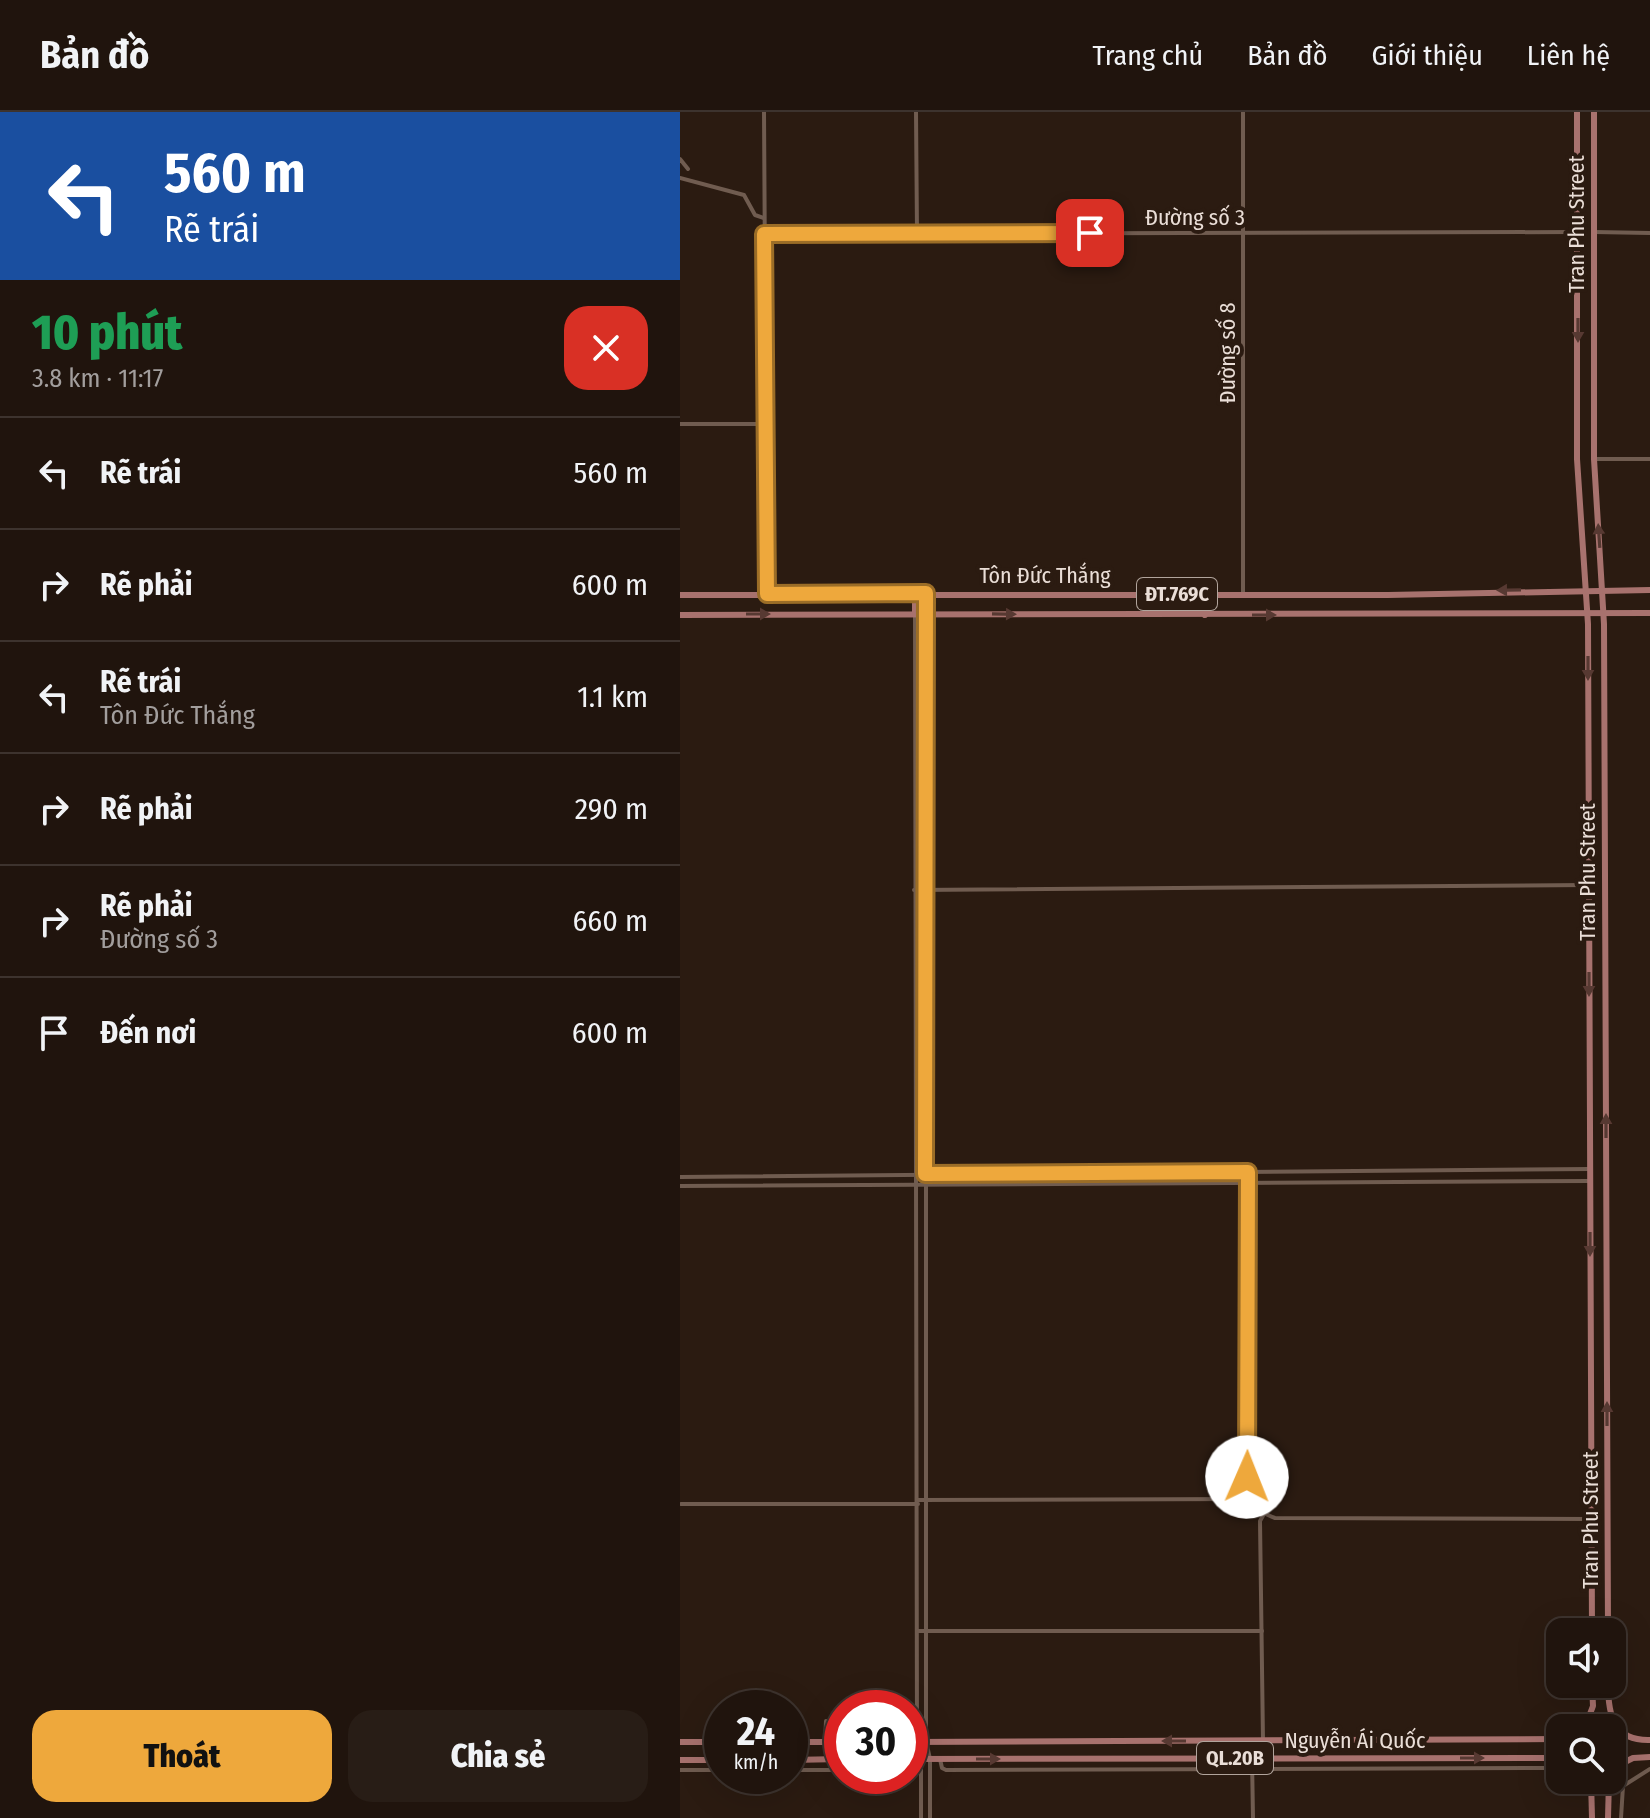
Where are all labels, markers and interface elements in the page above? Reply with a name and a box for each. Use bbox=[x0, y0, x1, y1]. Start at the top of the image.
text: Bản đồ bbox=[40, 32, 149, 78]
text: Trang chủ bbox=[1093, 39, 1203, 72]
text: Bản đồ bbox=[1247, 39, 1327, 72]
text: Giới thiệu bbox=[1371, 39, 1483, 72]
text: Liên hệ bbox=[1527, 39, 1610, 72]
text: 560 m bbox=[164, 140, 306, 207]
icon: left bbox=[32, 144, 136, 248]
street label: Tran Phu Street bbox=[1563, 154, 1590, 293]
pin bbox=[1056, 199, 1124, 267]
street label: Đường số 3 bbox=[1145, 204, 1245, 231]
text: Rẽ trái bbox=[164, 208, 259, 252]
icon: arrive bbox=[1068, 211, 1112, 255]
street label: Đường số 8 bbox=[1214, 303, 1241, 403]
text: 10 phút bbox=[32, 304, 182, 362]
button: close bbox=[564, 306, 648, 390]
one-way arrow bbox=[1572, 318, 1584, 343]
text: 3.8 km · 11:17 bbox=[32, 363, 163, 394]
icon: left bbox=[32, 451, 76, 495]
text: Rẽ trái bbox=[100, 455, 181, 491]
text: 560 m bbox=[574, 455, 648, 491]
one-way arrow bbox=[1592, 523, 1605, 548]
street label: Tôn Đức Thắng bbox=[979, 562, 1111, 589]
icon: right bbox=[32, 563, 76, 607]
text: Rẽ phải bbox=[100, 567, 193, 603]
text: 600 m bbox=[572, 567, 648, 603]
road number: ĐT.769C bbox=[1137, 578, 1217, 610]
one-way arrow bbox=[1496, 584, 1521, 597]
one-way arrow bbox=[746, 608, 771, 620]
one-way arrow bbox=[992, 608, 1017, 620]
one-way arrow bbox=[1252, 609, 1277, 621]
one-way arrow bbox=[1582, 656, 1594, 681]
text: Rẽ trái bbox=[100, 664, 181, 700]
icon: left bbox=[32, 675, 76, 719]
text: 1.1 km bbox=[577, 679, 648, 715]
text: Tôn Đức Thắng bbox=[100, 700, 255, 731]
icon: right bbox=[32, 787, 76, 831]
text: Rẽ phải bbox=[100, 791, 193, 827]
text: 290 m bbox=[575, 791, 648, 827]
street label: Tran Phu Street bbox=[1574, 802, 1601, 941]
text: Rẽ phải bbox=[100, 888, 193, 924]
icon: right bbox=[32, 899, 76, 943]
text: 660 m bbox=[572, 903, 648, 939]
text: Đường số 3 bbox=[100, 924, 218, 955]
one-way arrow bbox=[1583, 972, 1595, 997]
icon: arrive bbox=[32, 1011, 76, 1055]
text: Đến nơi bbox=[100, 1015, 196, 1051]
text: 600 m bbox=[572, 1015, 648, 1051]
one-way arrow bbox=[1600, 1113, 1612, 1138]
one-way arrow bbox=[1584, 1232, 1596, 1257]
one-way arrow bbox=[1601, 1401, 1613, 1426]
position arrow bbox=[1205, 1435, 1289, 1519]
street label: Tran Phu Street bbox=[1577, 1450, 1604, 1589]
map controls bbox=[1546, 1618, 1626, 1794]
button: sound bbox=[1546, 1618, 1626, 1698]
speed limit sign: 30 bbox=[824, 1690, 928, 1794]
text: 24 bbox=[737, 1708, 775, 1756]
button: Thoát bbox=[32, 1710, 332, 1802]
button: Chia sẻ bbox=[348, 1710, 648, 1802]
button: search bbox=[1546, 1714, 1626, 1794]
street label: Nguyễn Ái Quốc bbox=[1285, 1727, 1426, 1754]
one-way arrow bbox=[1161, 1735, 1186, 1747]
road number: QL.20B bbox=[1197, 1742, 1273, 1774]
text: km/h bbox=[734, 1750, 778, 1774]
one-way arrow bbox=[1460, 1752, 1485, 1764]
one-way arrow bbox=[976, 1753, 1001, 1765]

